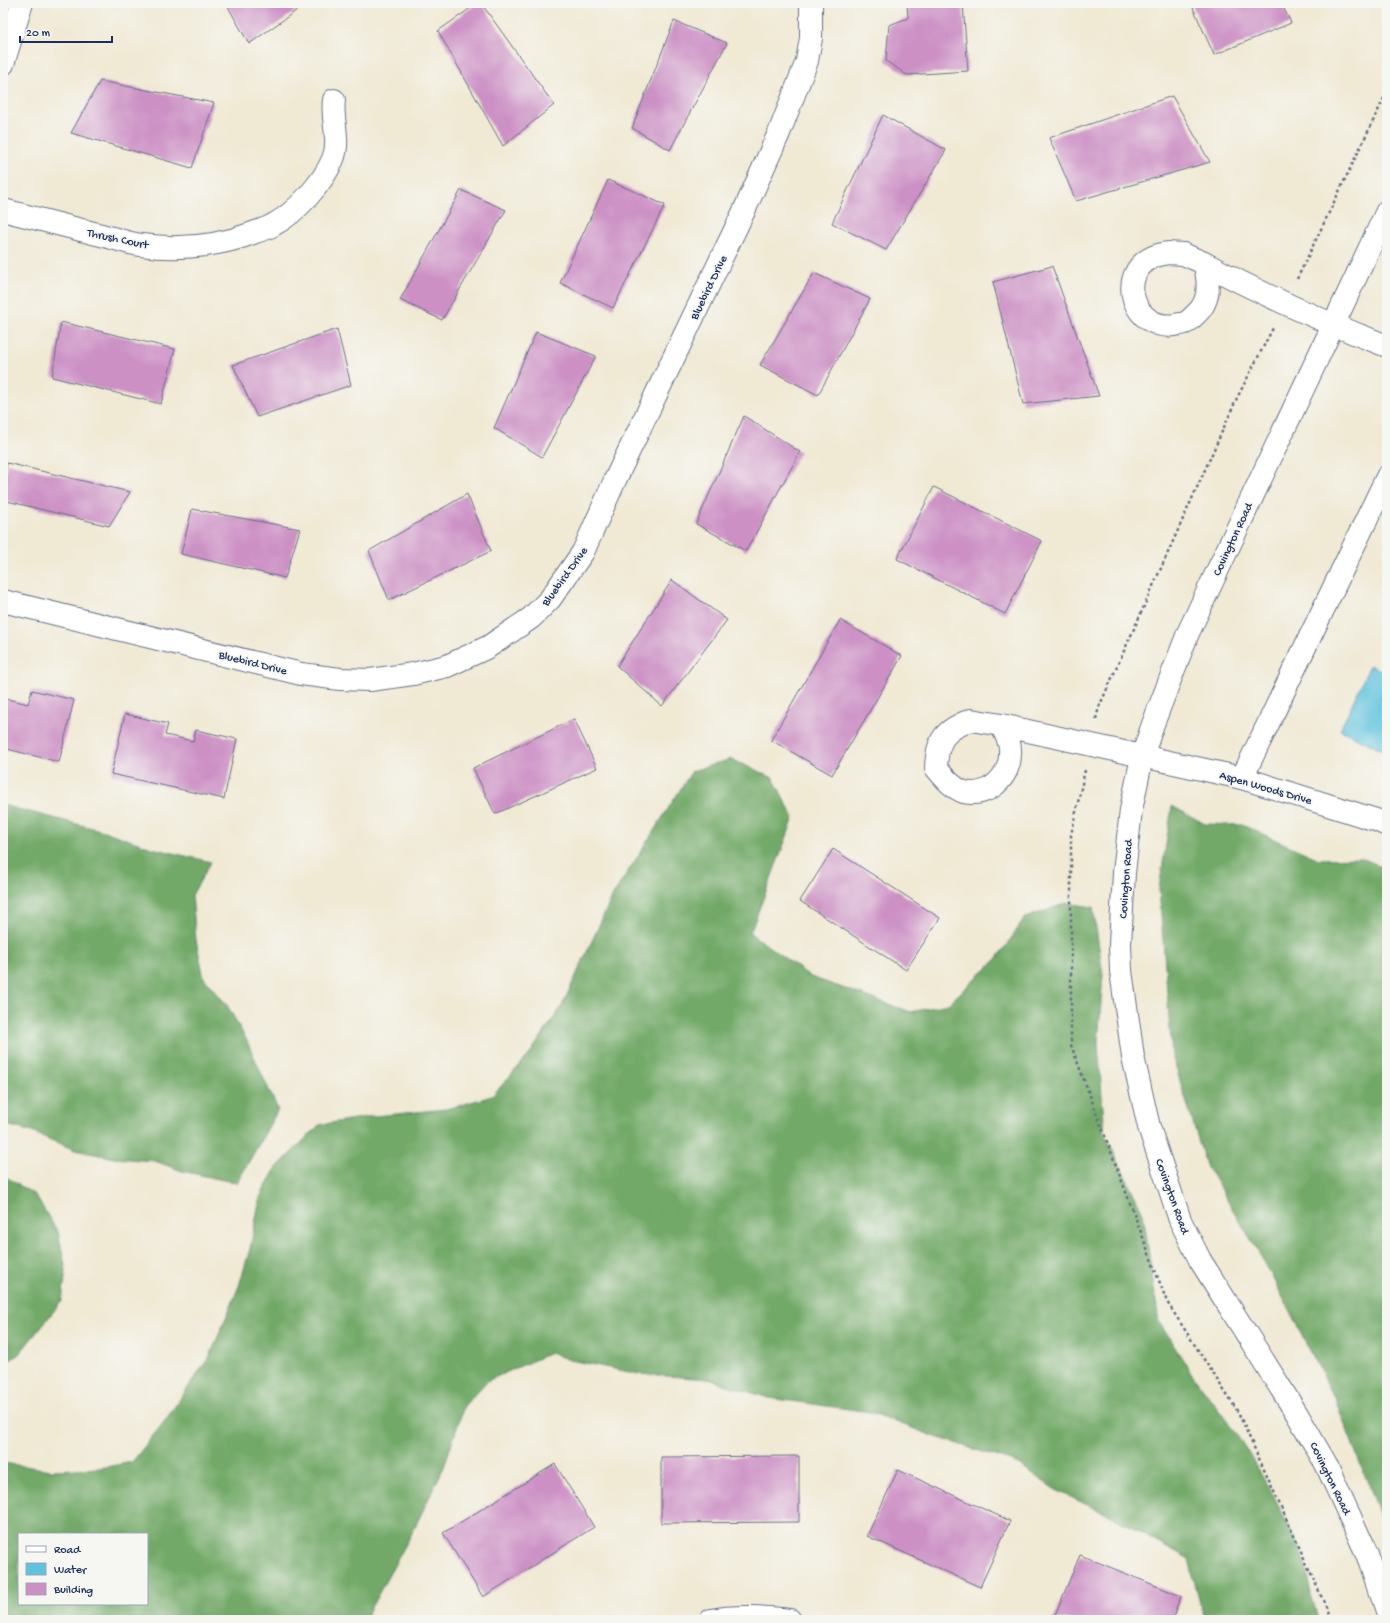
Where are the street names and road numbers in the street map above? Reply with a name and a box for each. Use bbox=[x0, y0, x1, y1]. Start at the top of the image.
street label: Thrush Court bbox=[85, 226, 151, 253]
street label: Bluebird Drive bbox=[688, 253, 732, 323]
street label: Covington Road bbox=[1211, 500, 1257, 579]
street label: Bluebird Drive bbox=[539, 544, 592, 610]
street label: Bluebird Drive bbox=[216, 648, 289, 679]
street label: Aspen Woods Drive bbox=[1218, 769, 1314, 809]
street label: Covington Road bbox=[1117, 838, 1137, 919]
street label: Covington Road bbox=[1151, 1157, 1192, 1237]
street label: Covington Road bbox=[1306, 1440, 1353, 1518]

